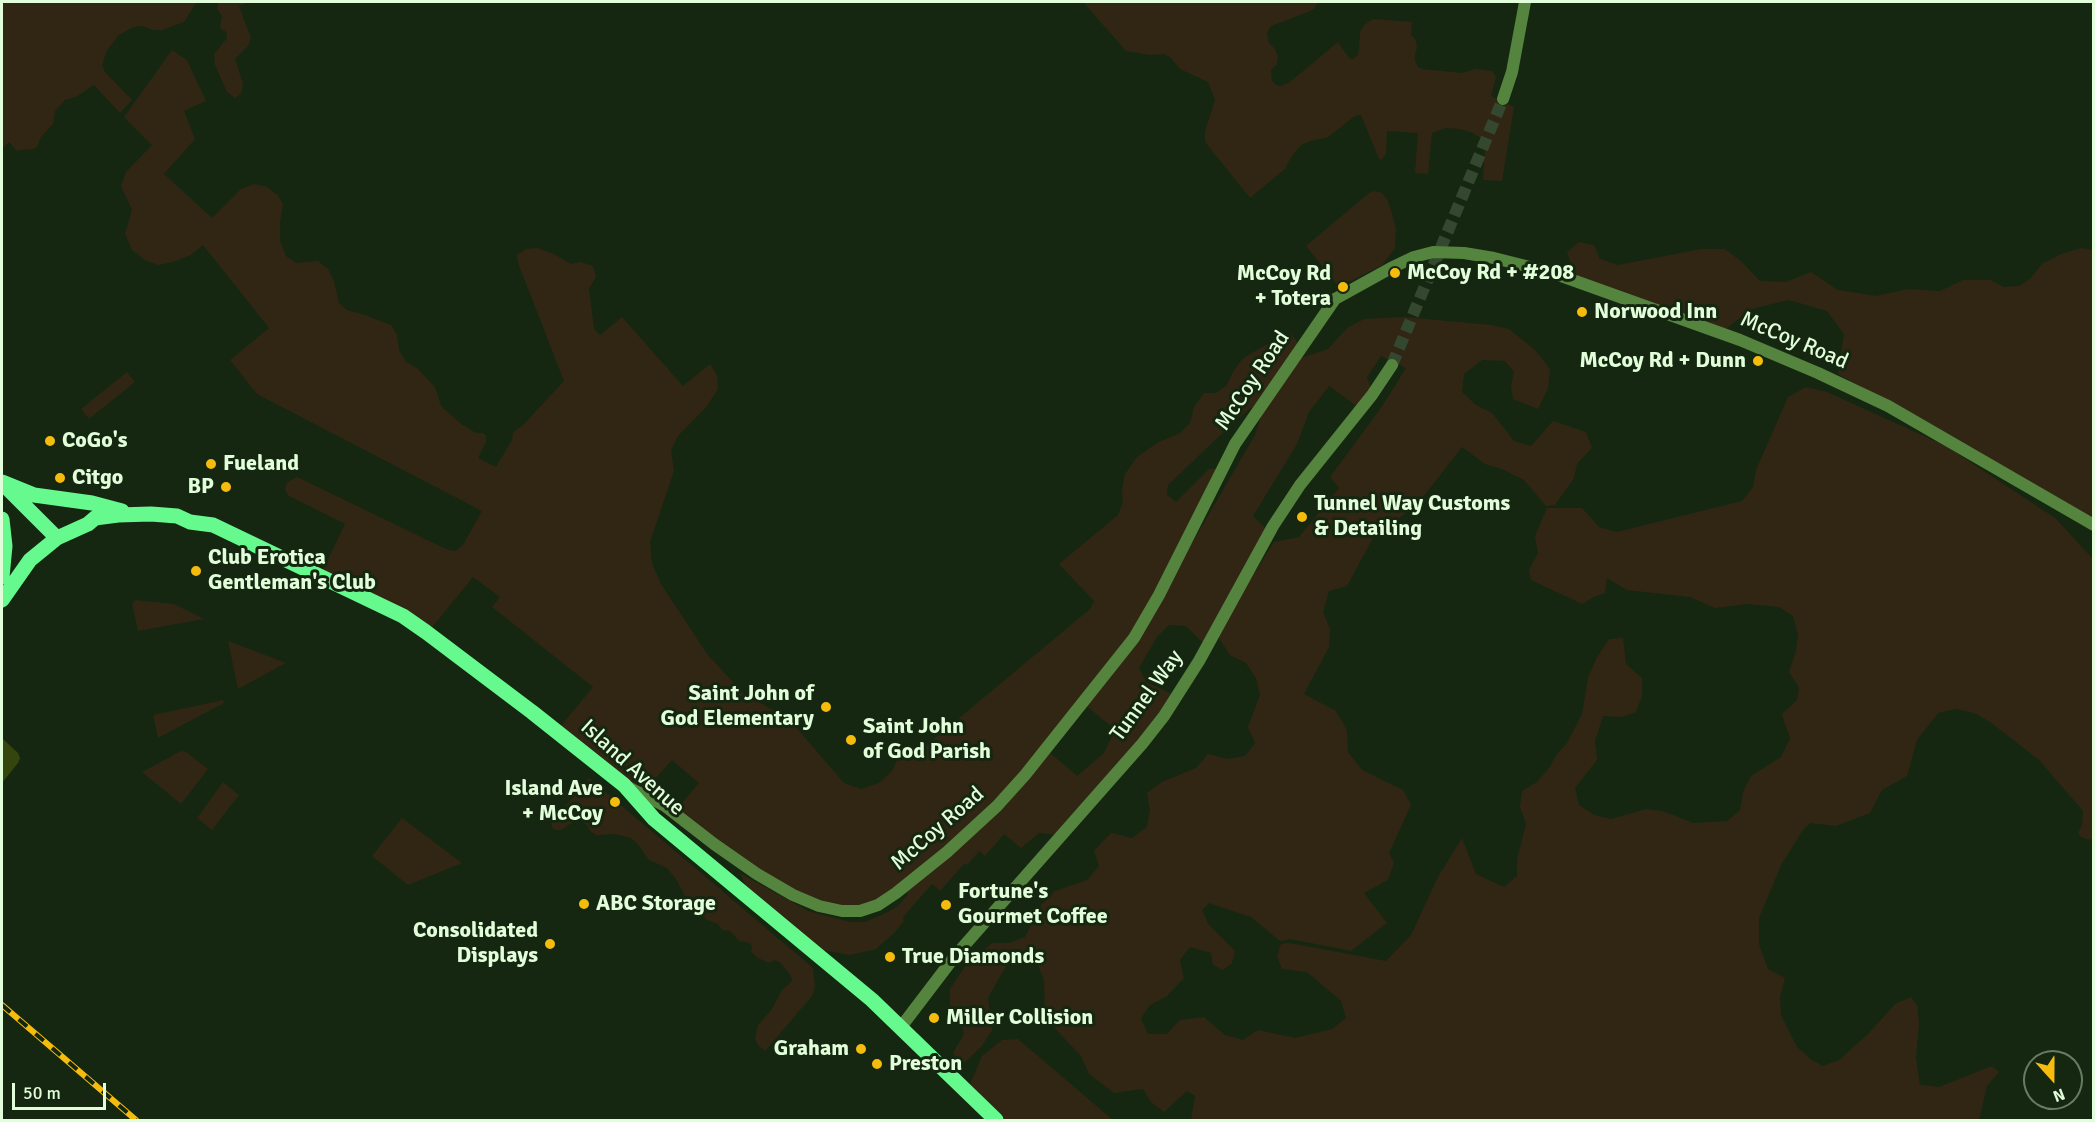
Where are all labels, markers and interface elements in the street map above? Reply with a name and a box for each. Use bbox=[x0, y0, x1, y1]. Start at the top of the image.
place label: McCoy Rd + #208 bbox=[1407, 260, 1574, 286]
place label: McCoy Rd + Totera bbox=[1237, 261, 1331, 312]
marker: McCoy Rd + #208 bbox=[1388, 266, 1402, 280]
marker: McCoy Rd + Totera bbox=[1336, 280, 1350, 294]
place label: Norwood Inn bbox=[1594, 299, 1717, 325]
marker: Norwood Inn bbox=[1575, 305, 1589, 319]
street label: McCoy Road bbox=[1736, 306, 1852, 376]
street label: McCoy Road bbox=[1210, 326, 1296, 436]
place label: McCoy Rd + Dunn bbox=[1579, 348, 1746, 374]
marker: McCoy Rd + Dunn bbox=[1751, 354, 1765, 368]
place label: CoGo's bbox=[62, 428, 127, 454]
marker: CoGo's bbox=[43, 434, 57, 448]
place label: Fueland bbox=[223, 451, 299, 477]
marker: Fueland bbox=[204, 457, 218, 471]
place label: Citgo bbox=[72, 465, 123, 491]
marker: Citgo bbox=[53, 471, 67, 485]
place label: BP bbox=[188, 474, 214, 500]
marker: BP bbox=[219, 480, 233, 494]
place label: Tunnel Way Customs & Detailing bbox=[1314, 491, 1510, 542]
marker: Tunnel Way Customs & Detailing bbox=[1295, 510, 1309, 524]
place label: Club Erotica Gentleman's Club bbox=[208, 545, 376, 596]
marker: Club Erotica Gentleman's Club bbox=[189, 564, 203, 578]
street label: Tunnel Way bbox=[1105, 645, 1189, 747]
place label: Saint John of God Elementary bbox=[661, 681, 814, 732]
marker: Saint John of God Elementary bbox=[819, 700, 833, 714]
street label: Island Avenue bbox=[574, 714, 690, 822]
place label: Saint John of God Parish bbox=[863, 714, 991, 766]
marker: Saint John of God Parish bbox=[844, 733, 858, 747]
place label: Island Ave + McCoy bbox=[504, 776, 603, 828]
street label: McCoy Road bbox=[886, 781, 990, 877]
marker: Island Ave + McCoy bbox=[608, 795, 622, 809]
place label: Fortune's Gourmet Coffee bbox=[958, 879, 1108, 930]
place label: ABC Storage bbox=[596, 891, 716, 917]
marker: ABC Storage bbox=[577, 897, 591, 911]
marker: Fortune's Gourmet Coffee bbox=[939, 898, 953, 912]
place label: Consolidated Displays bbox=[413, 918, 538, 969]
marker: Consolidated Displays bbox=[543, 937, 557, 951]
place label: True Diamonds bbox=[902, 944, 1044, 970]
marker: True Diamonds bbox=[883, 950, 897, 964]
place label: Miller Collision bbox=[946, 1005, 1093, 1031]
marker: Miller Collision bbox=[927, 1011, 941, 1025]
place label: Graham bbox=[774, 1036, 849, 1062]
marker: Graham bbox=[854, 1042, 868, 1056]
north arrow bbox=[2023, 1050, 2083, 1110]
place label: Preston bbox=[889, 1051, 962, 1077]
marker: Preston bbox=[870, 1057, 884, 1071]
scale bar bbox=[15, 1071, 110, 1109]
text: 50 m bbox=[23, 1082, 61, 1104]
text: N bbox=[2050, 1084, 2068, 1106]

